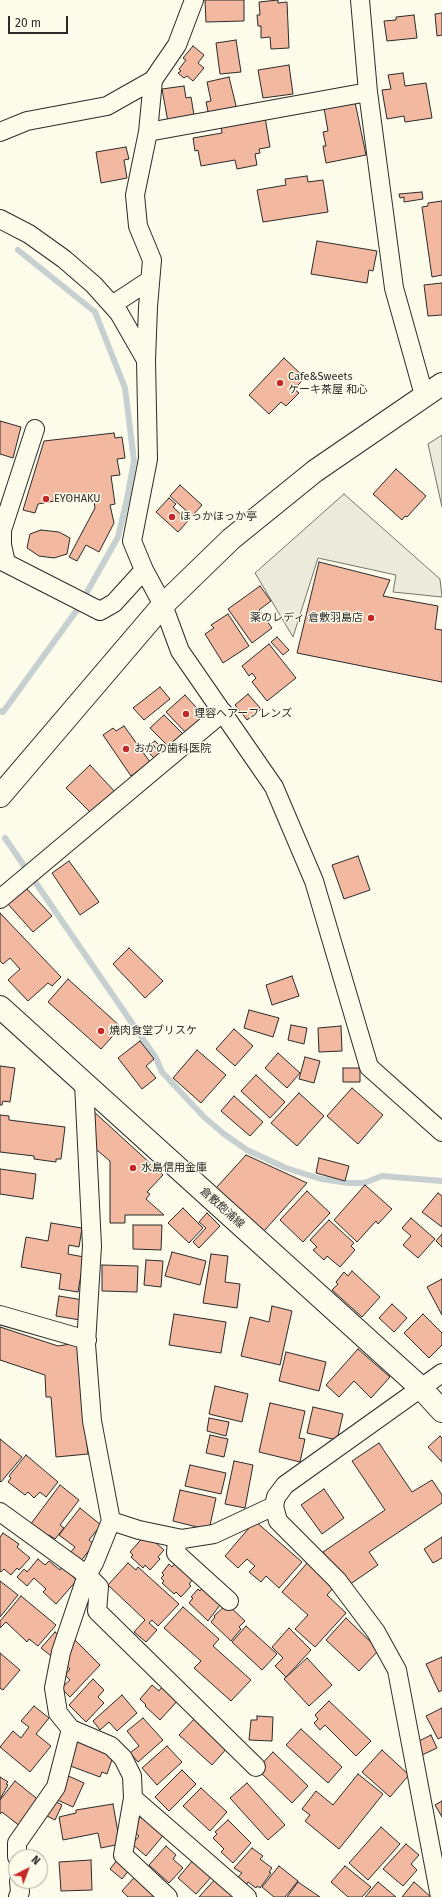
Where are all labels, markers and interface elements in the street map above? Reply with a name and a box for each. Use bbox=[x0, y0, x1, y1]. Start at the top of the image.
scale bar bbox=[10, 8, 70, 34]
text: 20 m bbox=[15, 16, 41, 30]
place label: Cafe&Sweets ケーキ茶屋 和心 bbox=[288, 370, 368, 396]
marker: Cafe&Sweets ケーキ茶屋 和心 bbox=[275, 378, 285, 388]
place label: EYOHAKU bbox=[54, 492, 101, 506]
marker: EYOHAKU bbox=[41, 494, 51, 504]
place label: ほっかほっか亭 bbox=[180, 510, 257, 524]
marker: ほっかほっか亭 bbox=[167, 512, 177, 522]
place label: 薬のレディ 倉敷羽島店 bbox=[250, 611, 363, 625]
marker: 薬のレディ 倉敷羽島店 bbox=[366, 613, 376, 623]
place label: 理容ヘアーフレンズ bbox=[194, 707, 292, 721]
marker: 理容ヘアーフレンズ bbox=[181, 709, 191, 719]
place label: おかの歯科医院 bbox=[134, 742, 211, 756]
marker: おかの歯科医院 bbox=[121, 744, 131, 754]
place label: 焼肉食堂ブリスケ bbox=[109, 1024, 197, 1038]
marker: 焼肉食堂ブリスケ bbox=[96, 1026, 106, 1036]
place label: 水島信用金庫 bbox=[141, 1161, 207, 1175]
marker: 水島信用金庫 bbox=[128, 1163, 138, 1173]
street label: 倉敷飽浦線 bbox=[197, 1185, 247, 1231]
north arrow bbox=[8, 1849, 48, 1889]
text: N bbox=[29, 1853, 43, 1868]

